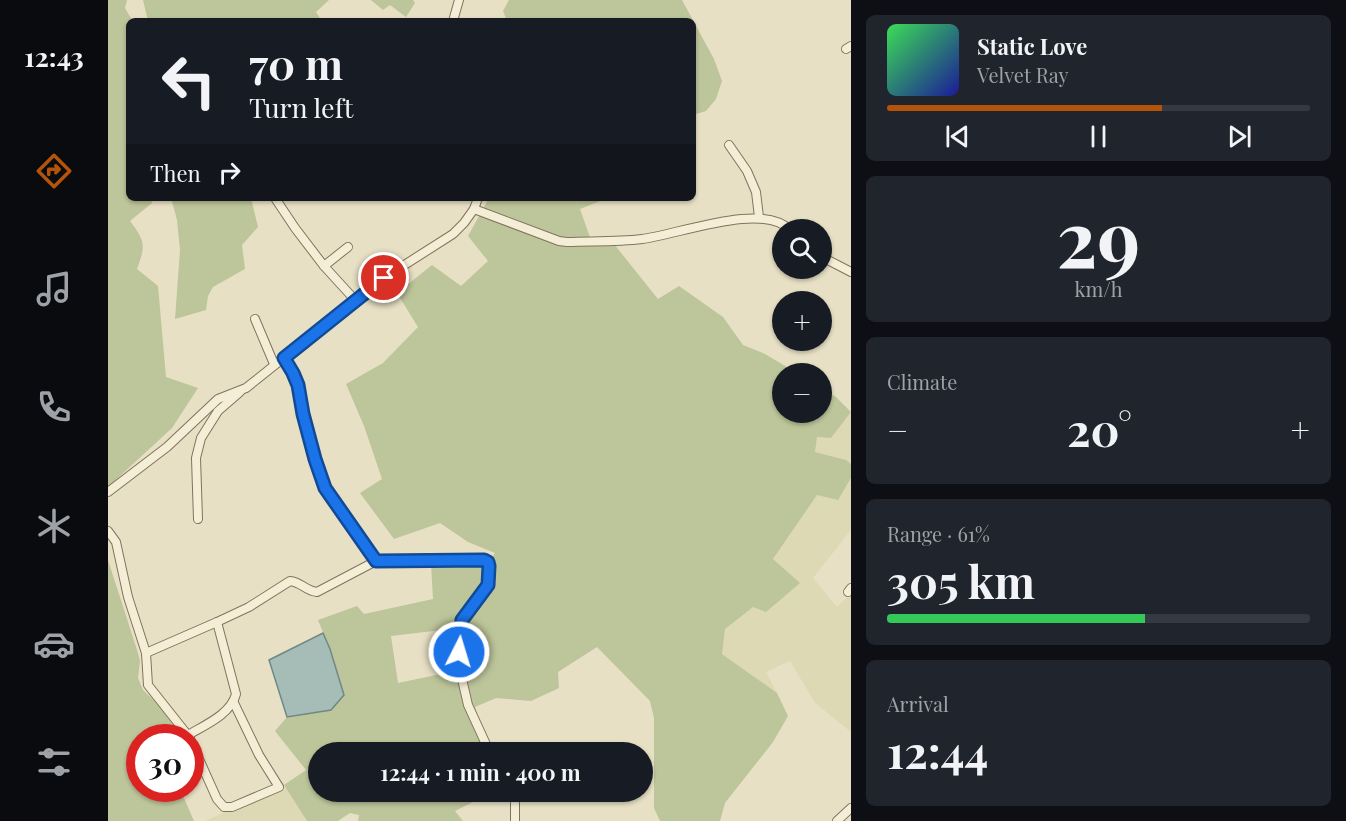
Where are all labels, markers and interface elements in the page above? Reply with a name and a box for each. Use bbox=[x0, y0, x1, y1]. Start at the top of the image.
text: Static Love bbox=[977, 31, 1087, 61]
text: 70 m bbox=[249, 35, 343, 91]
text: 12:43 bbox=[24, 38, 84, 74]
icon: left bbox=[150, 42, 228, 120]
text: Velvet Ray bbox=[977, 61, 1069, 88]
text: Turn left bbox=[249, 89, 353, 125]
icon: previous bbox=[941, 120, 974, 153]
icon: pause bbox=[1082, 120, 1115, 153]
icon: next bbox=[1223, 120, 1256, 153]
icon: directions bbox=[33, 150, 75, 192]
icon: right bbox=[213, 156, 246, 189]
text: Then bbox=[150, 158, 201, 188]
text: 29 bbox=[1057, 184, 1140, 288]
map controls bbox=[772, 219, 832, 423]
button: search bbox=[772, 219, 832, 279]
pin bbox=[358, 252, 409, 303]
icon: arrive bbox=[367, 261, 400, 294]
icon: music bbox=[33, 268, 75, 310]
text: km/h bbox=[1075, 275, 1122, 302]
button: + bbox=[772, 291, 832, 351]
button: − bbox=[772, 363, 832, 423]
text: Climate bbox=[887, 368, 957, 395]
icon: phone bbox=[33, 386, 75, 428]
text: 20° bbox=[1067, 398, 1132, 458]
text: − bbox=[887, 407, 908, 451]
text: + bbox=[1291, 407, 1310, 451]
icon: climate bbox=[33, 505, 75, 547]
text: Range · 61% bbox=[887, 520, 990, 547]
text: 305 km bbox=[887, 550, 1035, 610]
position arrow bbox=[427, 620, 491, 684]
icon: car bbox=[33, 623, 75, 665]
text: Arrival bbox=[887, 690, 949, 717]
text: 12:44 bbox=[887, 720, 988, 780]
speed limit sign: 30 bbox=[126, 724, 204, 802]
icon: filters bbox=[33, 741, 75, 783]
text: 12:44 · 1 min · 400 m bbox=[380, 757, 581, 787]

